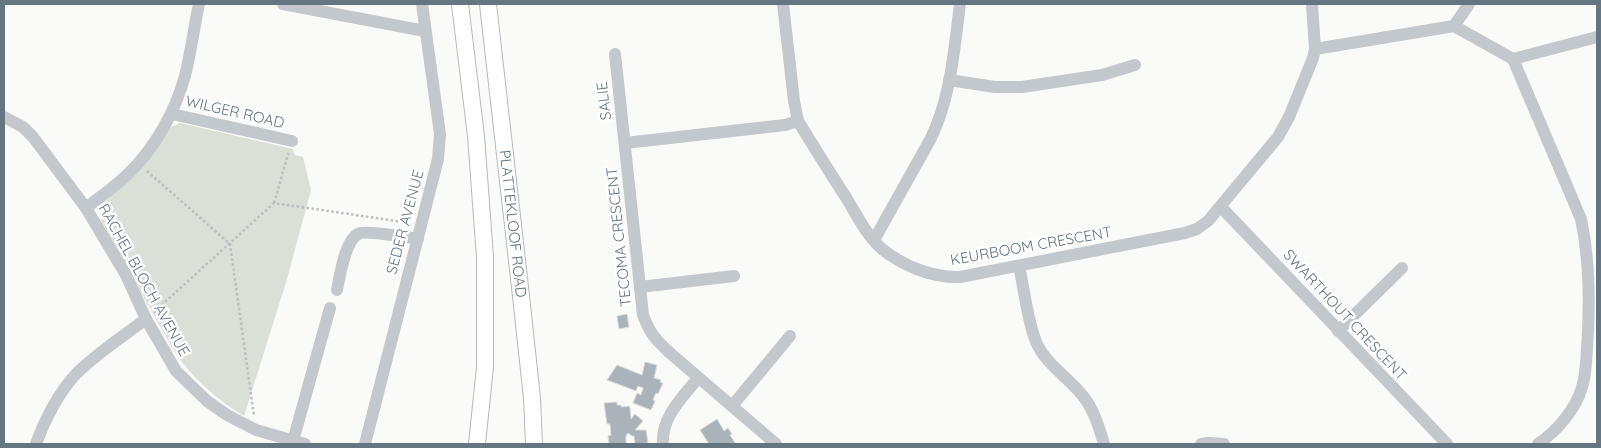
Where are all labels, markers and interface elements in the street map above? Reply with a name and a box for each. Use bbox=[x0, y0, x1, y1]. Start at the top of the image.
street label: SALIE bbox=[592, 81, 615, 121]
street label: WILGER ROAD bbox=[184, 91, 287, 132]
street label: PLATTEKLOOF ROAD bbox=[496, 149, 531, 299]
street label: TECOMA CRESCENT bbox=[602, 166, 635, 308]
street label: SEDER AVENUE bbox=[381, 168, 428, 276]
street label: RACHEL BLOCH AVENUE bbox=[95, 200, 194, 359]
street label: KEURBOOM CRESCENT bbox=[949, 222, 1113, 269]
street label: SWARTHOUT CRESCENT bbox=[1280, 245, 1411, 384]

